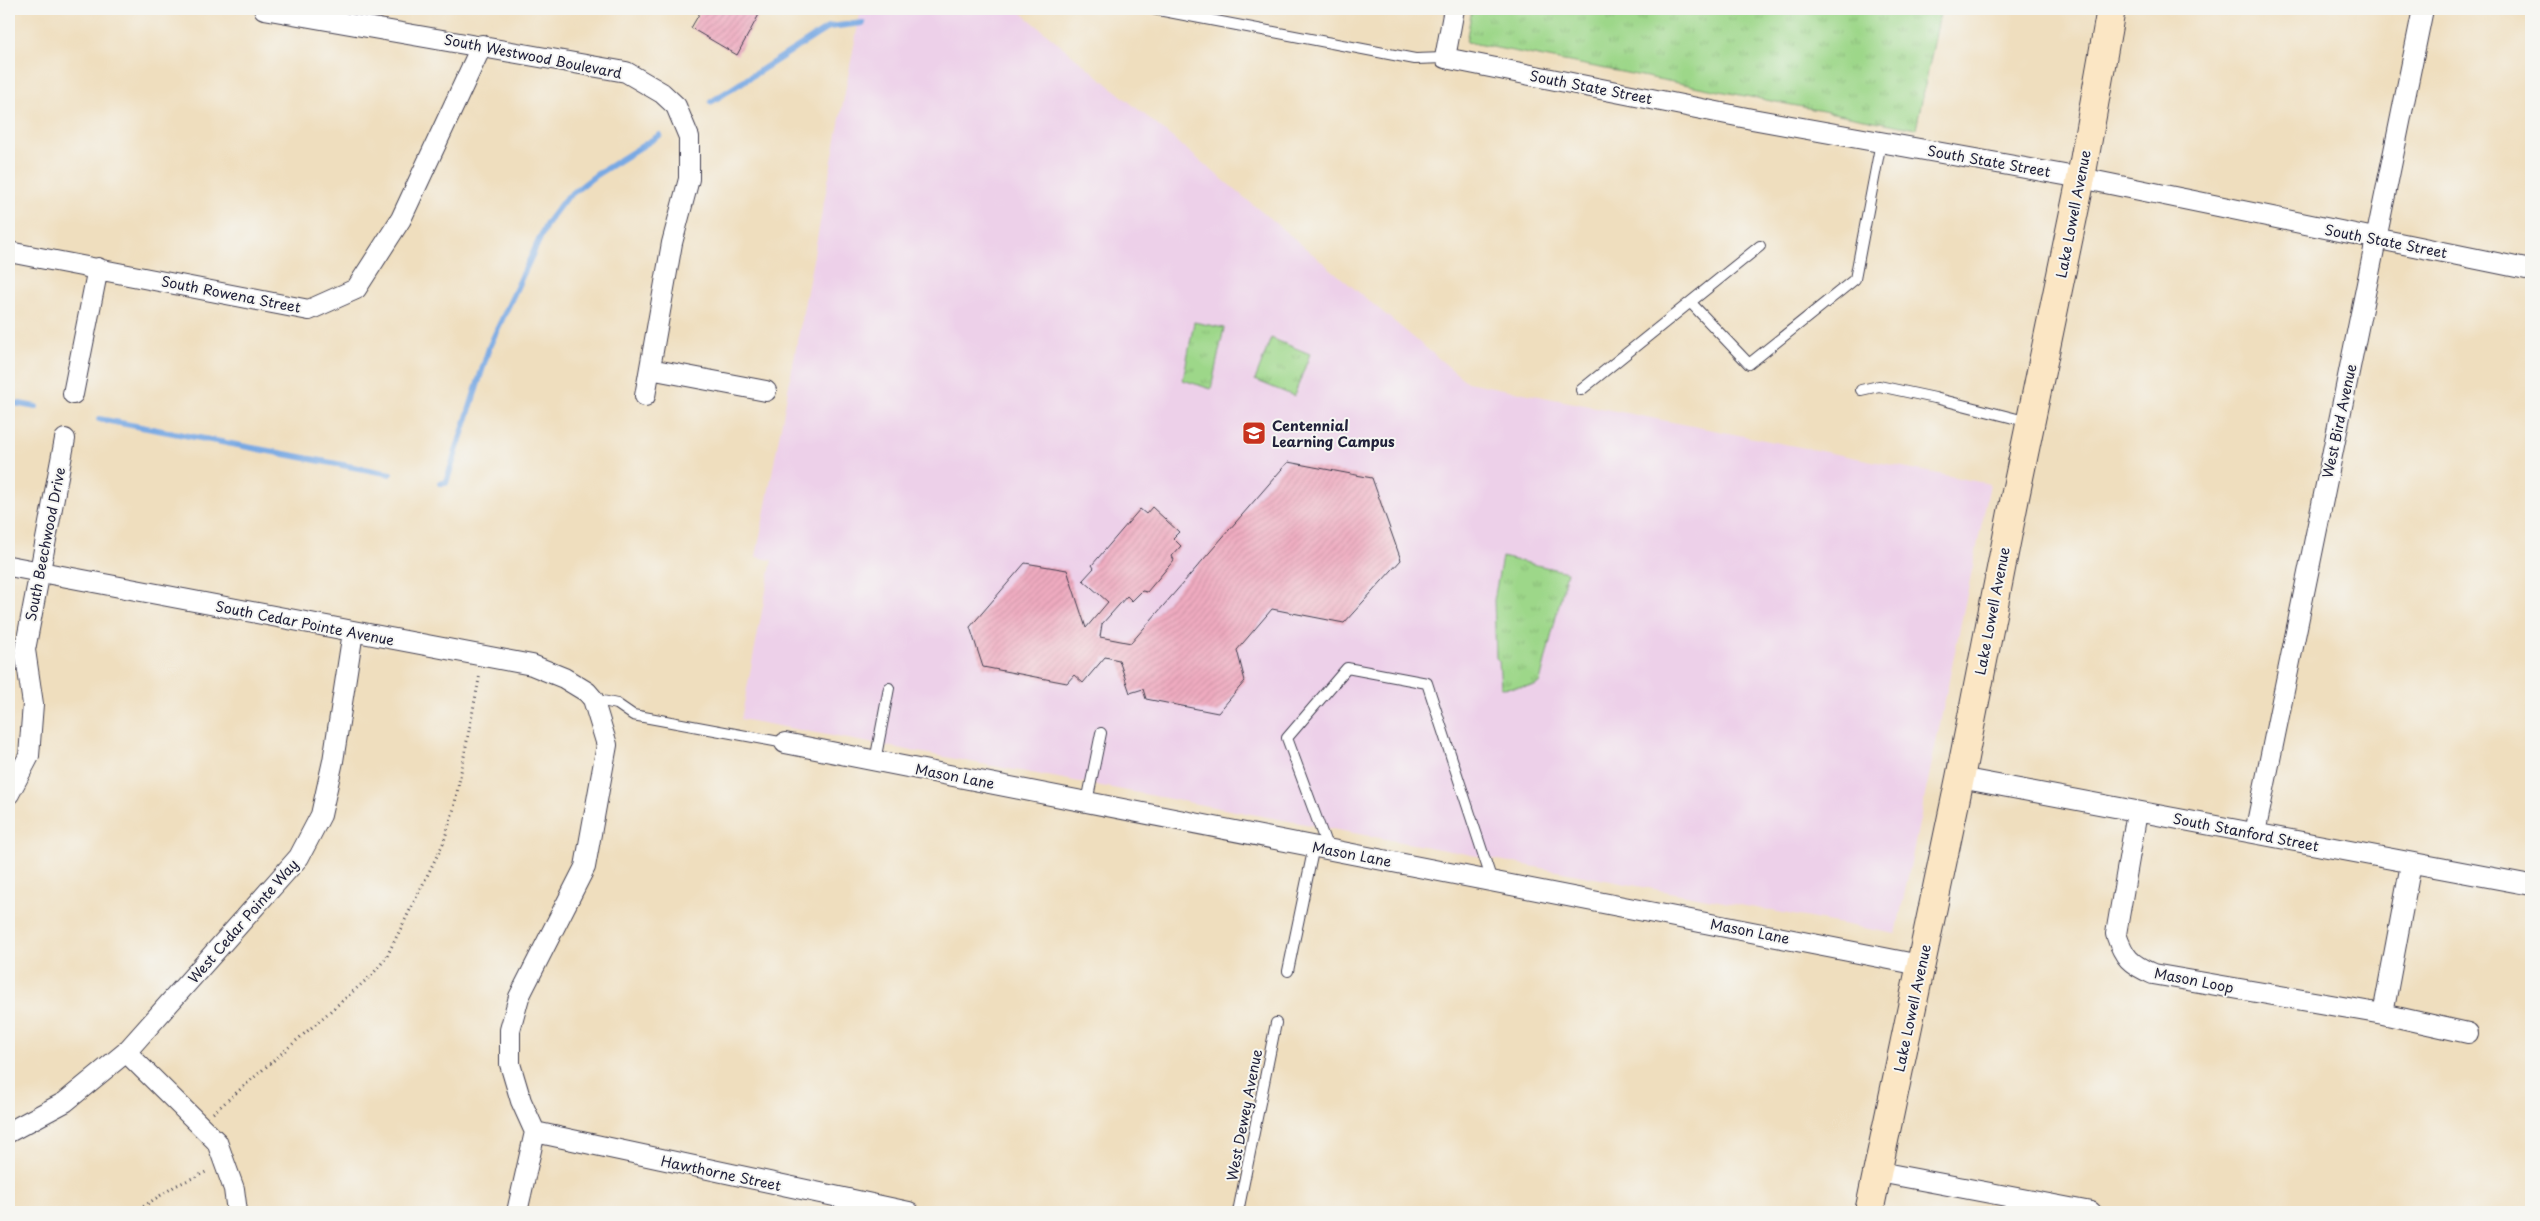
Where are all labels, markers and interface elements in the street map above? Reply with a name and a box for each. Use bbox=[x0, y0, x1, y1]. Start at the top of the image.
street label: South Westwood Boulevard bbox=[442, 28, 624, 84]
street label: South State Street bbox=[1528, 65, 1654, 109]
street label: South State Street bbox=[1926, 140, 2052, 182]
street label: Lake Lowell Avenue bbox=[2050, 148, 2096, 280]
street label: South State Street bbox=[2323, 219, 2449, 263]
street label: South Rowena Street bbox=[159, 270, 303, 318]
street label: West Bird Avenue bbox=[2317, 361, 2361, 480]
place label: Centennial Learning Campus bbox=[1272, 415, 1395, 452]
school or university icon: Centennial Learning Campus bbox=[1241, 420, 1267, 446]
street label: South Beechwood Drive bbox=[20, 465, 70, 623]
street label: Lake Lowell Avenue bbox=[1969, 545, 2015, 677]
street label: South Cedar Pointe Avenue bbox=[214, 595, 397, 651]
street label: Mason Lane bbox=[913, 758, 997, 794]
street label: South Stanford Street bbox=[2171, 808, 2321, 856]
street label: Mason Lane bbox=[1310, 836, 1394, 872]
street label: West Cedar Pointe Way bbox=[183, 854, 303, 988]
street label: Mason Lane bbox=[1708, 913, 1792, 949]
street label: Lake Lowell Avenue bbox=[1888, 942, 1936, 1074]
street label: Mason Loop bbox=[2152, 962, 2236, 998]
street label: West Dewey Avenue bbox=[1221, 1047, 1267, 1183]
street label: Hawthorne Street bbox=[659, 1150, 783, 1196]

